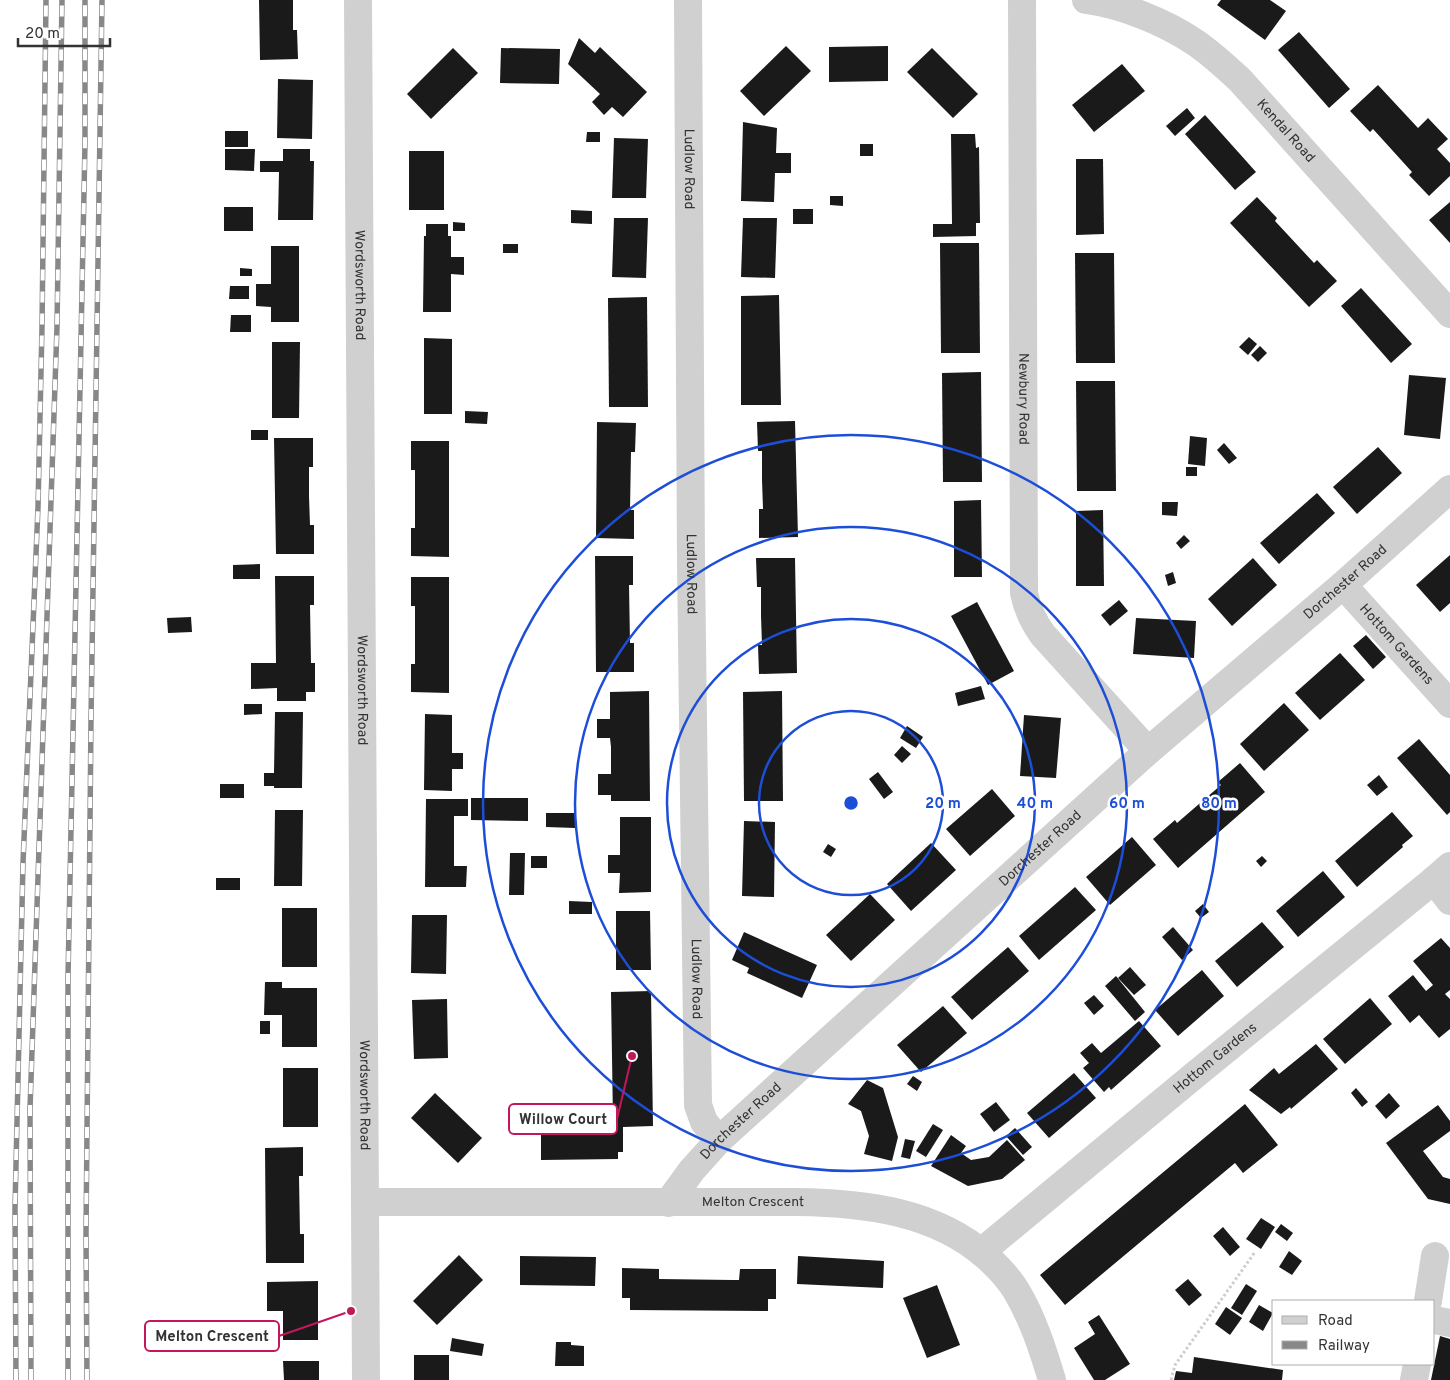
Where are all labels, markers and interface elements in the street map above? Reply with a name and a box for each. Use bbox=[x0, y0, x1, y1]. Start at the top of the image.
scale bar bbox=[18, 15, 110, 47]
text: 20 m bbox=[25, 25, 60, 44]
street label: Kendal Road bbox=[1253, 96, 1319, 166]
street label: Ludlow Road bbox=[680, 129, 698, 209]
street label: Wordsworth Road bbox=[351, 230, 368, 340]
street label: Newbury Road bbox=[1015, 353, 1032, 445]
street label: Ludlow Road bbox=[682, 534, 700, 614]
street label: Dorchester Road bbox=[1300, 541, 1391, 623]
street label: Hottom Gardens bbox=[1356, 601, 1437, 688]
street label: Wordsworth Road bbox=[353, 635, 371, 745]
centre of rings bbox=[842, 794, 860, 812]
text: 20 m bbox=[925, 795, 961, 814]
text: 40 m bbox=[1017, 795, 1053, 814]
text: 60 m bbox=[1109, 795, 1145, 814]
text: 80 m bbox=[1201, 795, 1237, 814]
street label: Dorchester Road bbox=[996, 807, 1085, 890]
street label: Ludlow Road bbox=[687, 939, 705, 1019]
street label: Hottom Gardens bbox=[1170, 1019, 1261, 1098]
street label: Wordsworth Road bbox=[356, 1040, 373, 1150]
street label: Dorchester Road bbox=[697, 1079, 785, 1163]
callout: Willow Court bbox=[509, 1104, 617, 1134]
text: Willow Court bbox=[519, 1111, 607, 1130]
street label: Melton Crescent bbox=[702, 1194, 804, 1211]
legend bbox=[1272, 1300, 1435, 1365]
text: Road bbox=[1318, 1312, 1353, 1331]
callout: Melton Crescent bbox=[145, 1321, 279, 1351]
text: Melton Crescent bbox=[155, 1328, 269, 1347]
text: Railway bbox=[1318, 1337, 1370, 1356]

